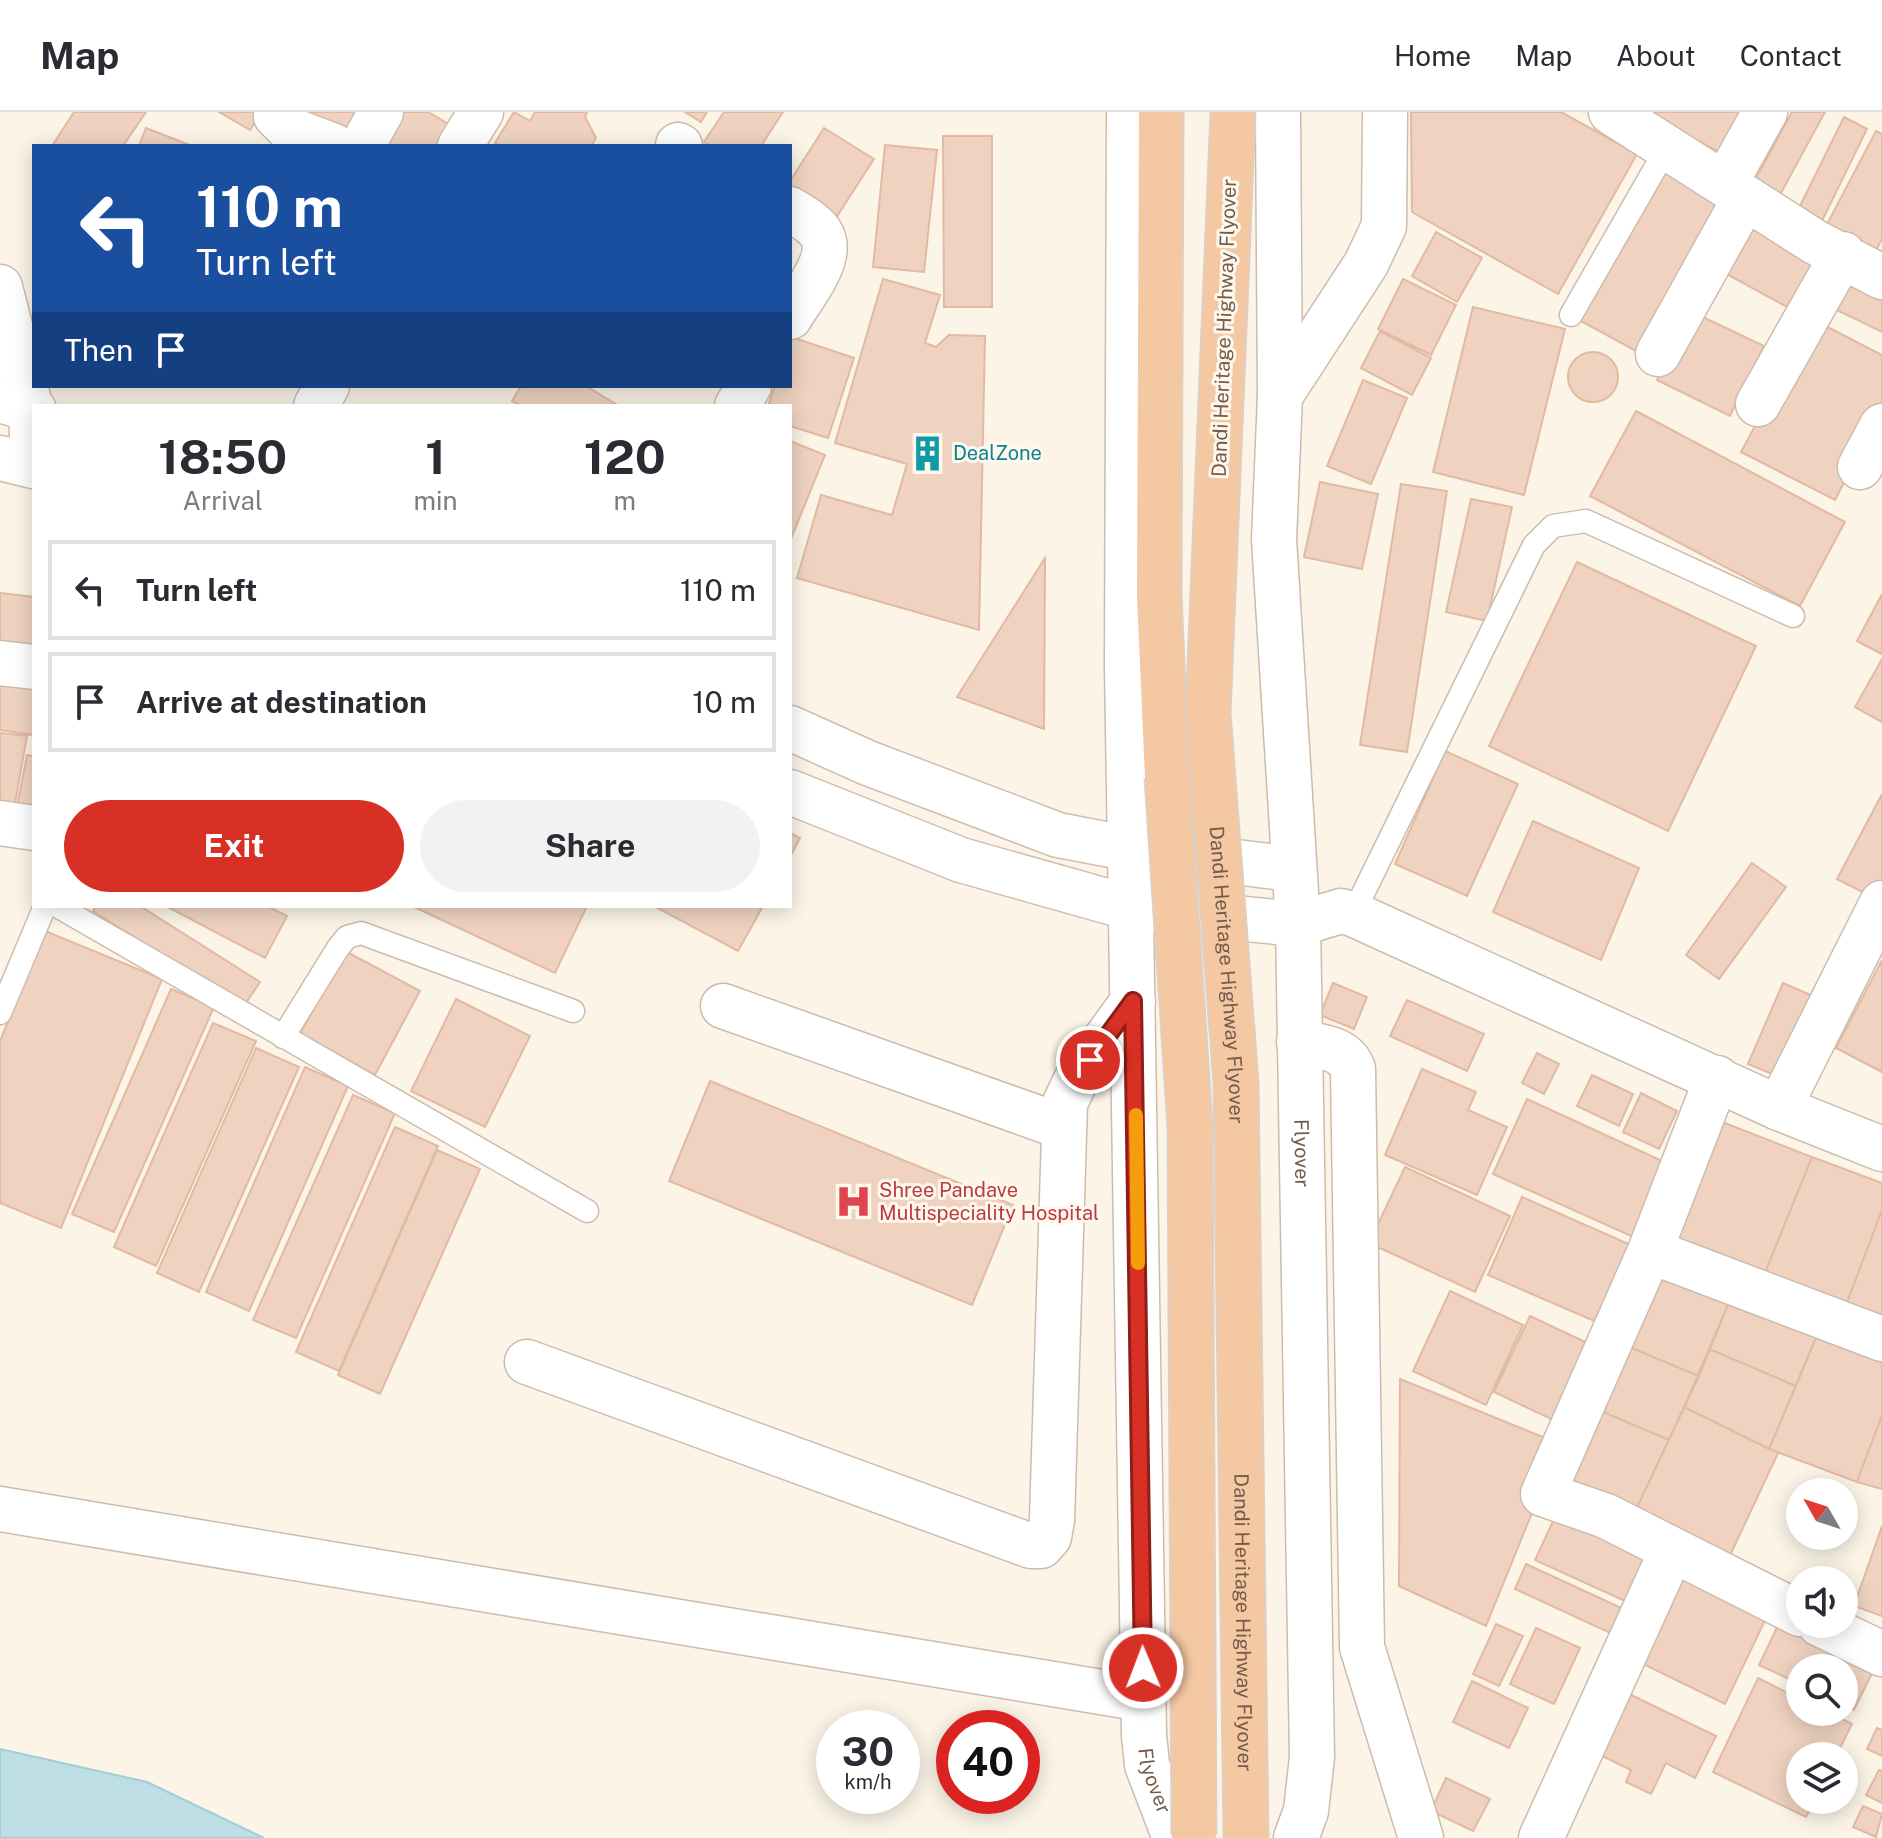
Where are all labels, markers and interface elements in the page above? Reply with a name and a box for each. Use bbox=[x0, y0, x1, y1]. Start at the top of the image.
text: Map bbox=[40, 33, 119, 78]
text: Home bbox=[1394, 39, 1471, 72]
text: Map bbox=[1515, 39, 1572, 72]
text: About bbox=[1616, 39, 1696, 72]
text: Contact bbox=[1740, 39, 1842, 72]
text: 110 m bbox=[196, 174, 343, 240]
icon: left bbox=[64, 176, 168, 280]
street label: Dandi Heritage Highway Flyover bbox=[1207, 178, 1241, 477]
text: Turn left bbox=[196, 241, 337, 283]
icon: arrive bbox=[149, 328, 193, 372]
text: Then bbox=[64, 332, 133, 368]
text: 18:50 bbox=[158, 428, 287, 485]
text: 1 bbox=[425, 428, 446, 485]
text: 120 bbox=[584, 428, 666, 485]
building icon: DealZone bbox=[908, 434, 946, 472]
place label: DealZone bbox=[953, 441, 1042, 465]
text: Arrival bbox=[183, 485, 263, 516]
text: min bbox=[413, 485, 458, 516]
text: m bbox=[614, 485, 636, 516]
icon: left bbox=[68, 568, 112, 612]
text: Turn left bbox=[136, 572, 257, 608]
text: 110 m bbox=[680, 572, 756, 608]
icon: arrive bbox=[68, 680, 112, 724]
text: Arrive at destination bbox=[136, 684, 427, 720]
text: 10 m bbox=[692, 684, 756, 720]
button: Exit bbox=[64, 800, 404, 892]
button: Share bbox=[420, 800, 760, 892]
street label: Dandi Heritage Highway Flyover bbox=[1205, 825, 1249, 1124]
pin bbox=[1056, 1026, 1124, 1094]
icon: arrive bbox=[1068, 1038, 1112, 1082]
street label: Flyover bbox=[1289, 1119, 1314, 1188]
place label: Shree Pandave Multispeciality Hospital bbox=[879, 1178, 1099, 1225]
hospital icon: Shree Pandave Multispeciality Hospital bbox=[834, 1183, 872, 1221]
street label: Dandi Heritage Highway Flyover bbox=[1229, 1473, 1257, 1772]
north arrow bbox=[1786, 1478, 1858, 1550]
map controls bbox=[1786, 1478, 1858, 1814]
button: sound bbox=[1786, 1566, 1858, 1638]
position arrow bbox=[1101, 1626, 1185, 1710]
button: search bbox=[1786, 1654, 1858, 1726]
speed limit sign: 40 bbox=[936, 1710, 1040, 1814]
text: 30 bbox=[842, 1728, 894, 1775]
button: layers bbox=[1786, 1742, 1858, 1814]
street label: Flyover bbox=[1133, 1746, 1176, 1817]
text: km/h bbox=[844, 1770, 892, 1794]

